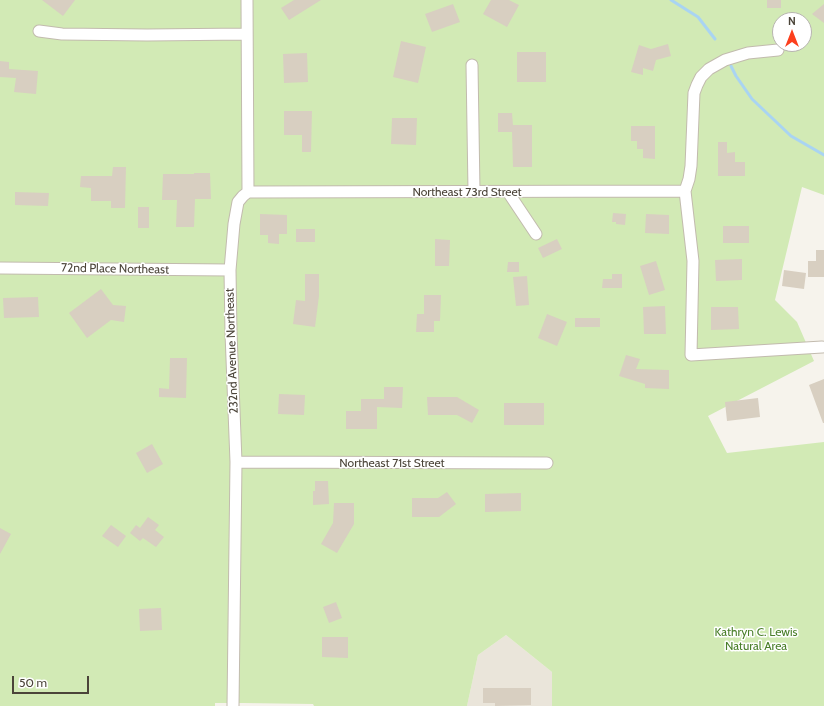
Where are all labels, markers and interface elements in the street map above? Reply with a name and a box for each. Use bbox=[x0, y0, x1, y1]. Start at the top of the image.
north arrow bbox=[772, 12, 812, 52]
text: N bbox=[788, 14, 796, 28]
street label: Northeast 73rd Street bbox=[412, 185, 522, 199]
street label: 72nd Place Northeast bbox=[61, 261, 169, 277]
street label: 232nd Avenue Northeast bbox=[223, 288, 241, 414]
street label: Northeast 71st Street bbox=[339, 456, 445, 470]
park label: Kathryn C. Lewis Natural Area bbox=[714, 625, 798, 653]
scale bar bbox=[14, 668, 91, 694]
text: 50 m bbox=[19, 675, 47, 690]

